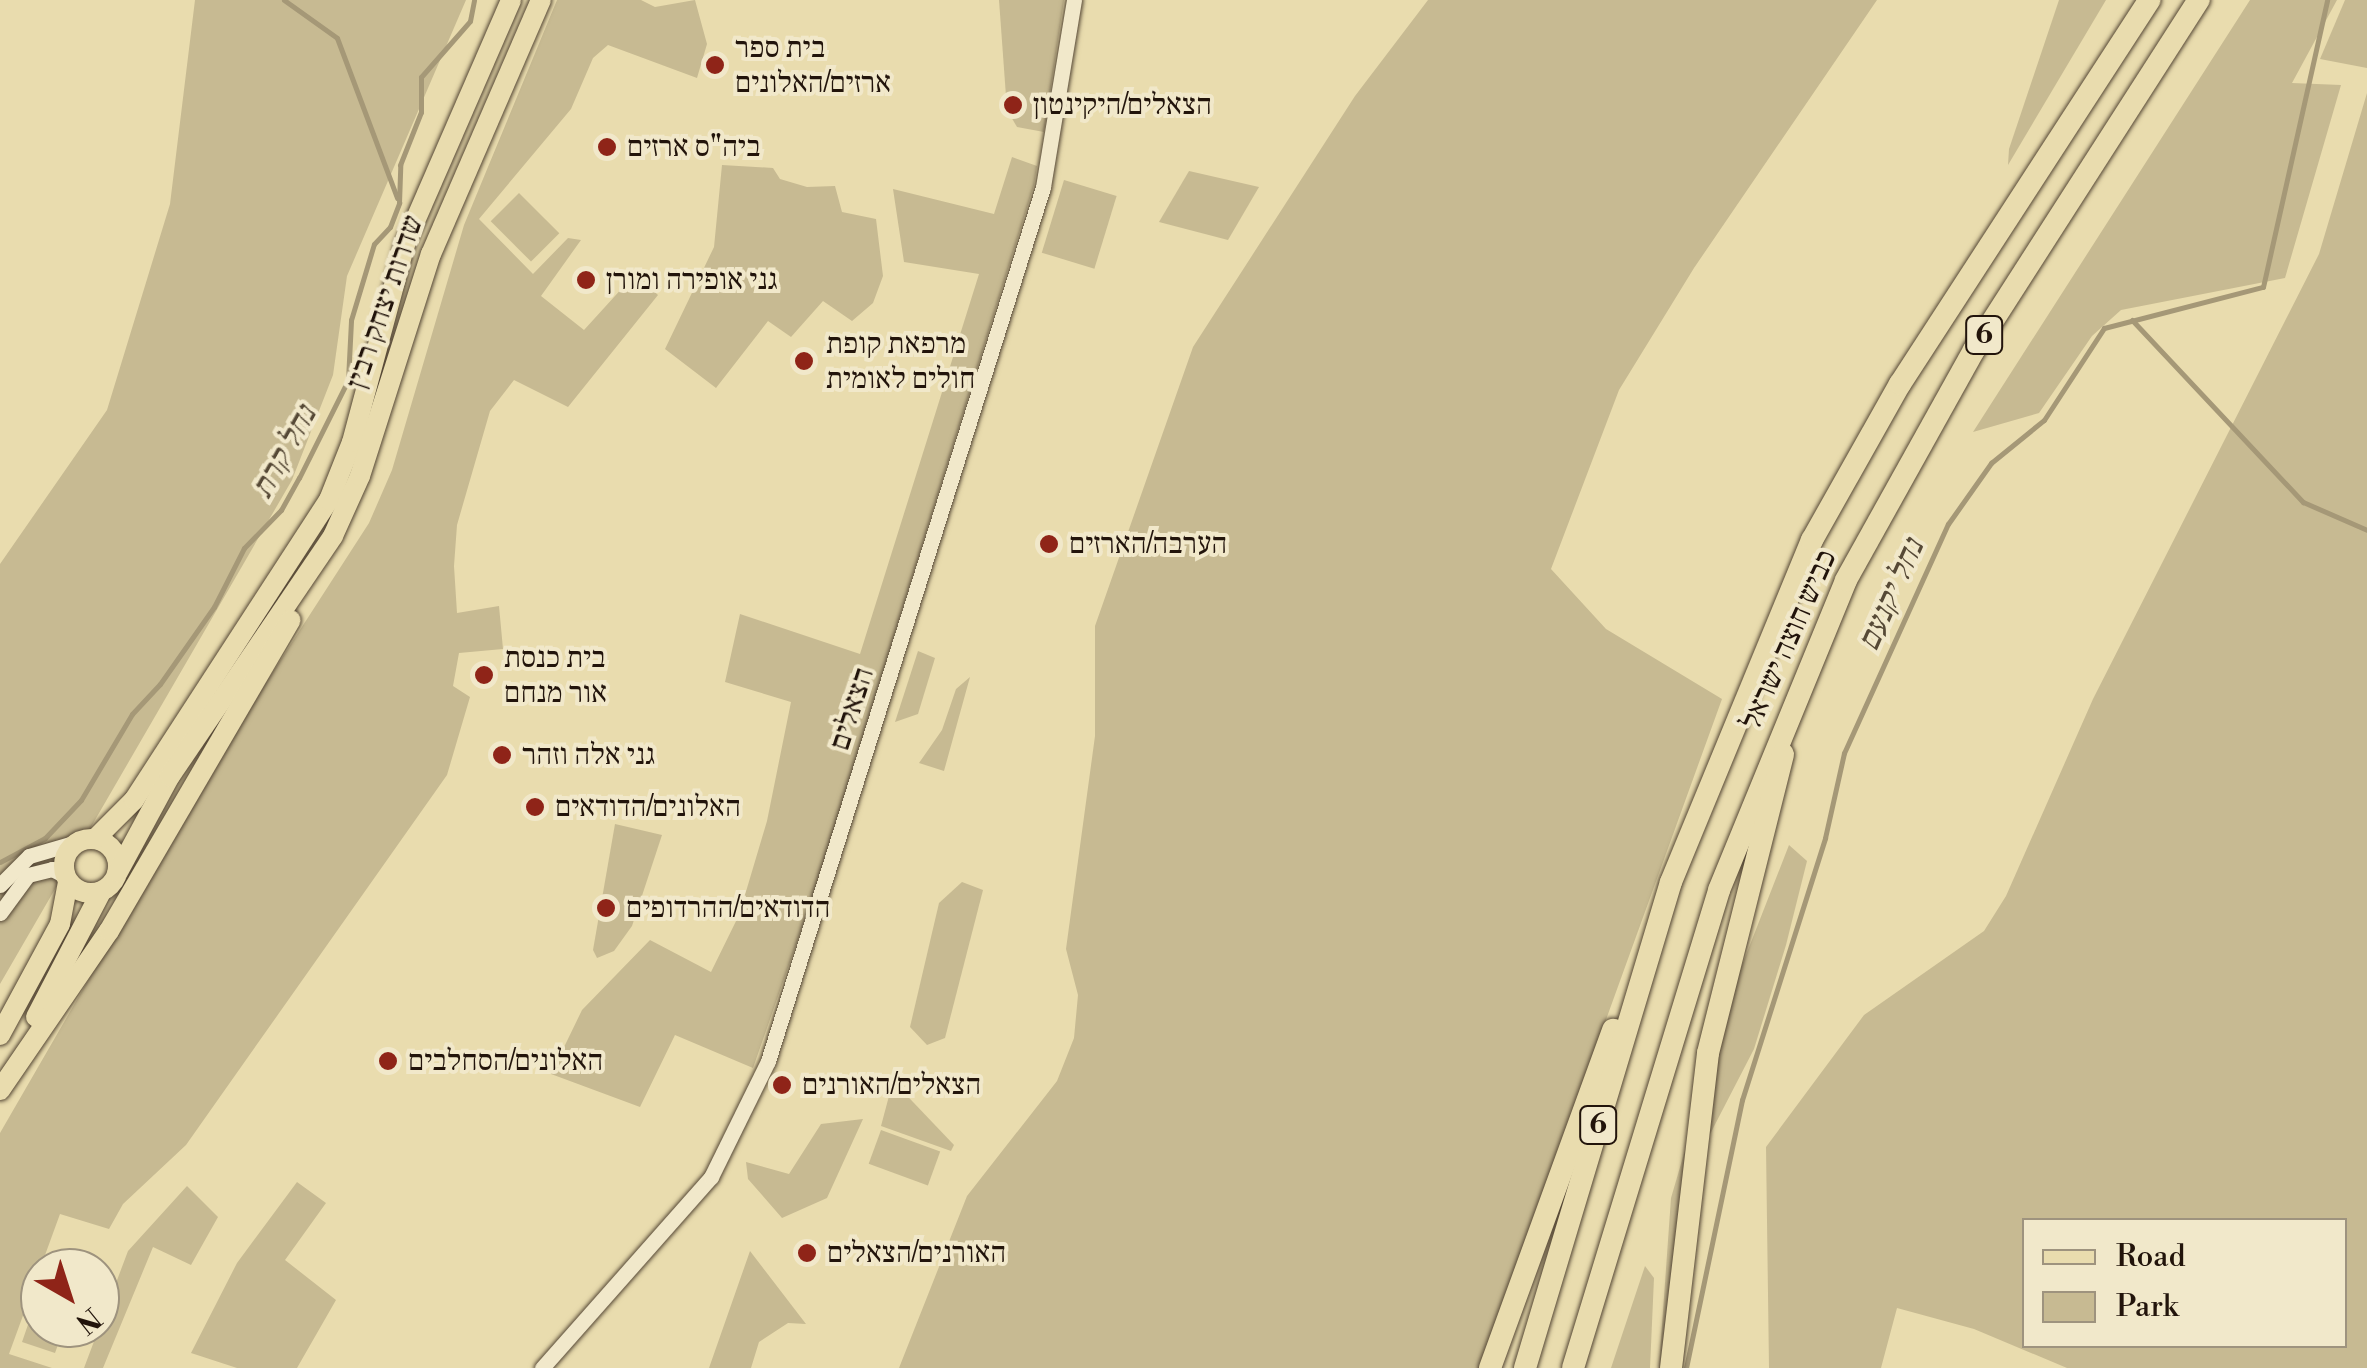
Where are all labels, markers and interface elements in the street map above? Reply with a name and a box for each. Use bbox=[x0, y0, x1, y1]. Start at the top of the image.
place label: בית ספר ארזים/האלונים bbox=[735, 30, 891, 100]
marker: בית ספר ארזים/האלונים bbox=[704, 54, 726, 76]
place label: הצאלים/היקינטון bbox=[1033, 87, 1212, 123]
marker: הצאלים/היקינטון bbox=[1002, 94, 1024, 116]
place label: ביה"ס ארזים bbox=[627, 129, 760, 165]
marker: ביה"ס ארזים bbox=[596, 136, 618, 158]
street label: שדרות יצחק רבין bbox=[339, 211, 431, 393]
place label: גני אופירה ומורן bbox=[606, 262, 778, 298]
marker: גני אופירה ומורן bbox=[575, 269, 597, 291]
road number: 6 bbox=[1964, 312, 2004, 358]
place label: מרפאת קופת חולים לאומית bbox=[826, 326, 975, 396]
marker: מרפאת קופת חולים לאומית bbox=[791, 348, 817, 374]
water label: נחל קרת bbox=[243, 399, 325, 505]
place label: הערבה/הארזים bbox=[1069, 526, 1227, 562]
marker: הערבה/הארזים bbox=[1038, 533, 1060, 555]
water label: נחל יקנעם bbox=[1849, 533, 1933, 657]
street label: כביש חוצה ישראל bbox=[1733, 544, 1845, 736]
place label: בית כנסת אור מנחם bbox=[504, 640, 607, 710]
street label: הצאלים bbox=[822, 663, 882, 755]
marker: בית כנסת אור מנחם bbox=[473, 664, 495, 686]
place label: גני אלה וזהר bbox=[522, 737, 655, 773]
marker: גני אלה וזהר bbox=[491, 744, 513, 766]
place label: האלונים/הדודאים bbox=[555, 789, 741, 825]
marker: האלונים/הדודאים bbox=[524, 796, 546, 818]
place label: הדודאים/ההרדופים bbox=[626, 890, 831, 926]
marker: הדודאים/ההרדופים bbox=[595, 897, 617, 919]
place label: האלונים/הסחלבים bbox=[408, 1043, 603, 1079]
marker: האלונים/הסחלבים bbox=[377, 1050, 399, 1072]
place label: הצאלים/האורנים bbox=[802, 1067, 981, 1103]
marker: הצאלים/האורנים bbox=[771, 1074, 793, 1096]
road number: 6 bbox=[1578, 1102, 1618, 1148]
legend bbox=[2022, 1218, 2347, 1348]
place label: האורנים/הצאלים bbox=[827, 1235, 1006, 1271]
text: Road bbox=[2116, 1238, 2186, 1276]
marker: האורנים/הצאלים bbox=[796, 1242, 818, 1264]
north arrow bbox=[20, 1248, 120, 1348]
text: Park bbox=[2116, 1288, 2178, 1326]
text: N bbox=[68, 1300, 108, 1341]

